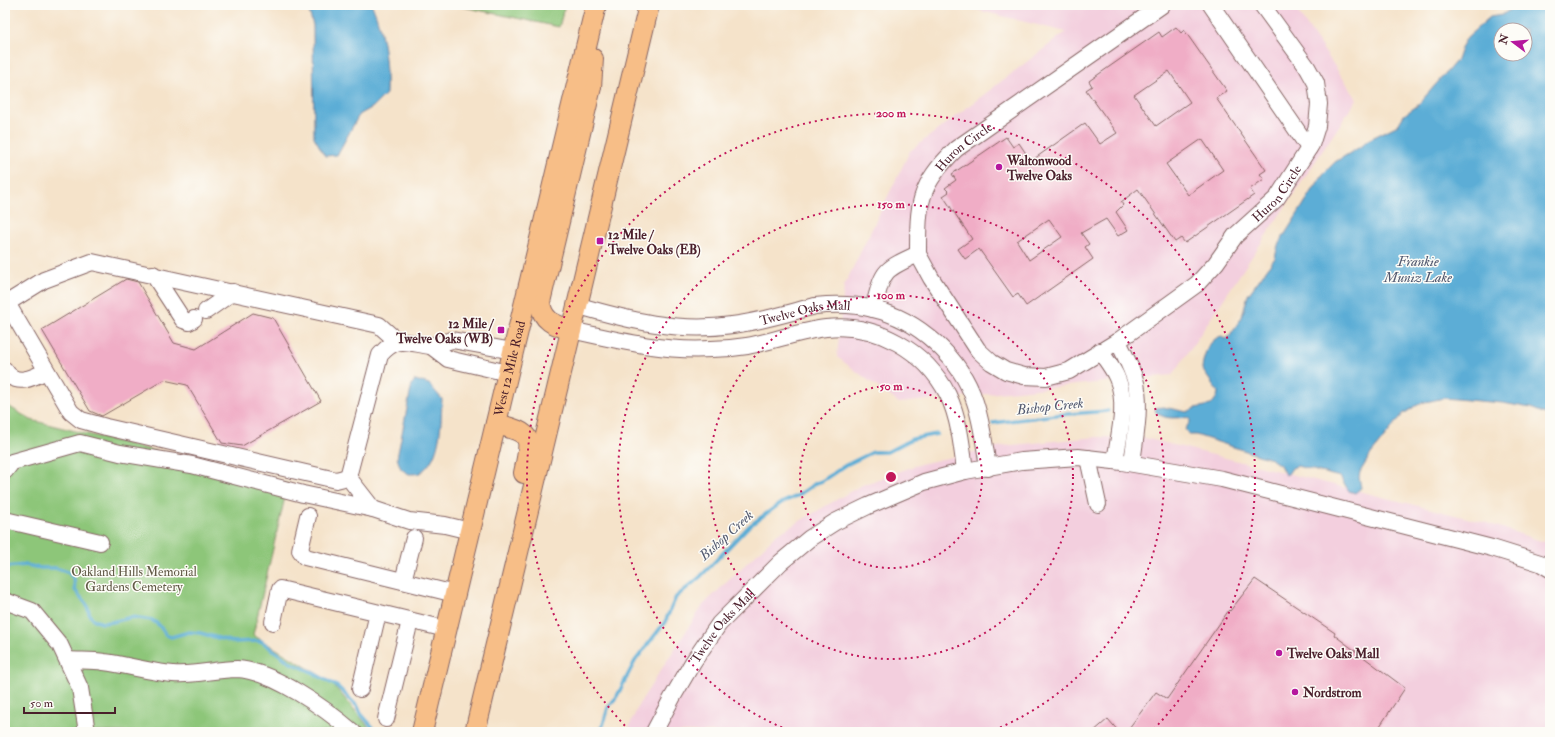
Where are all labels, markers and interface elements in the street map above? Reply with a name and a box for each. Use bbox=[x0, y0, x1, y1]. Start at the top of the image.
north arrow bbox=[1493, 22, 1533, 62]
text: N bbox=[1496, 32, 1512, 47]
text: 200 m bbox=[876, 106, 907, 121]
street label: Huron Circle bbox=[932, 119, 996, 175]
place label: Waltonwood Twelve Oaks bbox=[1006, 153, 1073, 184]
marker: Waltonwood Twelve Oaks bbox=[994, 162, 1004, 172]
street label: Huron Circle bbox=[1249, 162, 1305, 226]
text: 150 m bbox=[877, 197, 905, 212]
place label: 12 Mile / Twelve Oaks (EB) bbox=[607, 227, 701, 258]
marker: 12 Mile / Twelve Oaks (EB) bbox=[595, 236, 605, 246]
water label: Frankie Muniz Lake bbox=[1383, 253, 1452, 286]
text: 100 m bbox=[877, 288, 906, 303]
street label: Twelve Oaks Mall bbox=[758, 298, 851, 329]
place label: 12 Mile / Twelve Oaks (WB) bbox=[395, 316, 495, 347]
street label: West 12 Mile Road bbox=[491, 319, 529, 419]
marker: 12 Mile / Twelve Oaks (WB) bbox=[496, 325, 506, 335]
text: 50 m bbox=[879, 379, 903, 394]
water label: Bishop Creek bbox=[1015, 395, 1084, 419]
centre of rings bbox=[884, 470, 898, 484]
water label: Bishop Creek bbox=[695, 507, 757, 565]
park label: Oakland Hills Memorial Gardens Cemetery bbox=[71, 564, 197, 596]
street label: Twelve Oaks Mall bbox=[688, 585, 759, 667]
place label: Twelve Oaks Mall bbox=[1286, 646, 1380, 662]
marker: Twelve Oaks Mall bbox=[1274, 648, 1284, 658]
place label: Nordstrom bbox=[1302, 685, 1362, 701]
marker: Nordstrom bbox=[1290, 687, 1300, 697]
scale bar bbox=[24, 689, 115, 715]
text: 50 m bbox=[30, 696, 54, 711]

